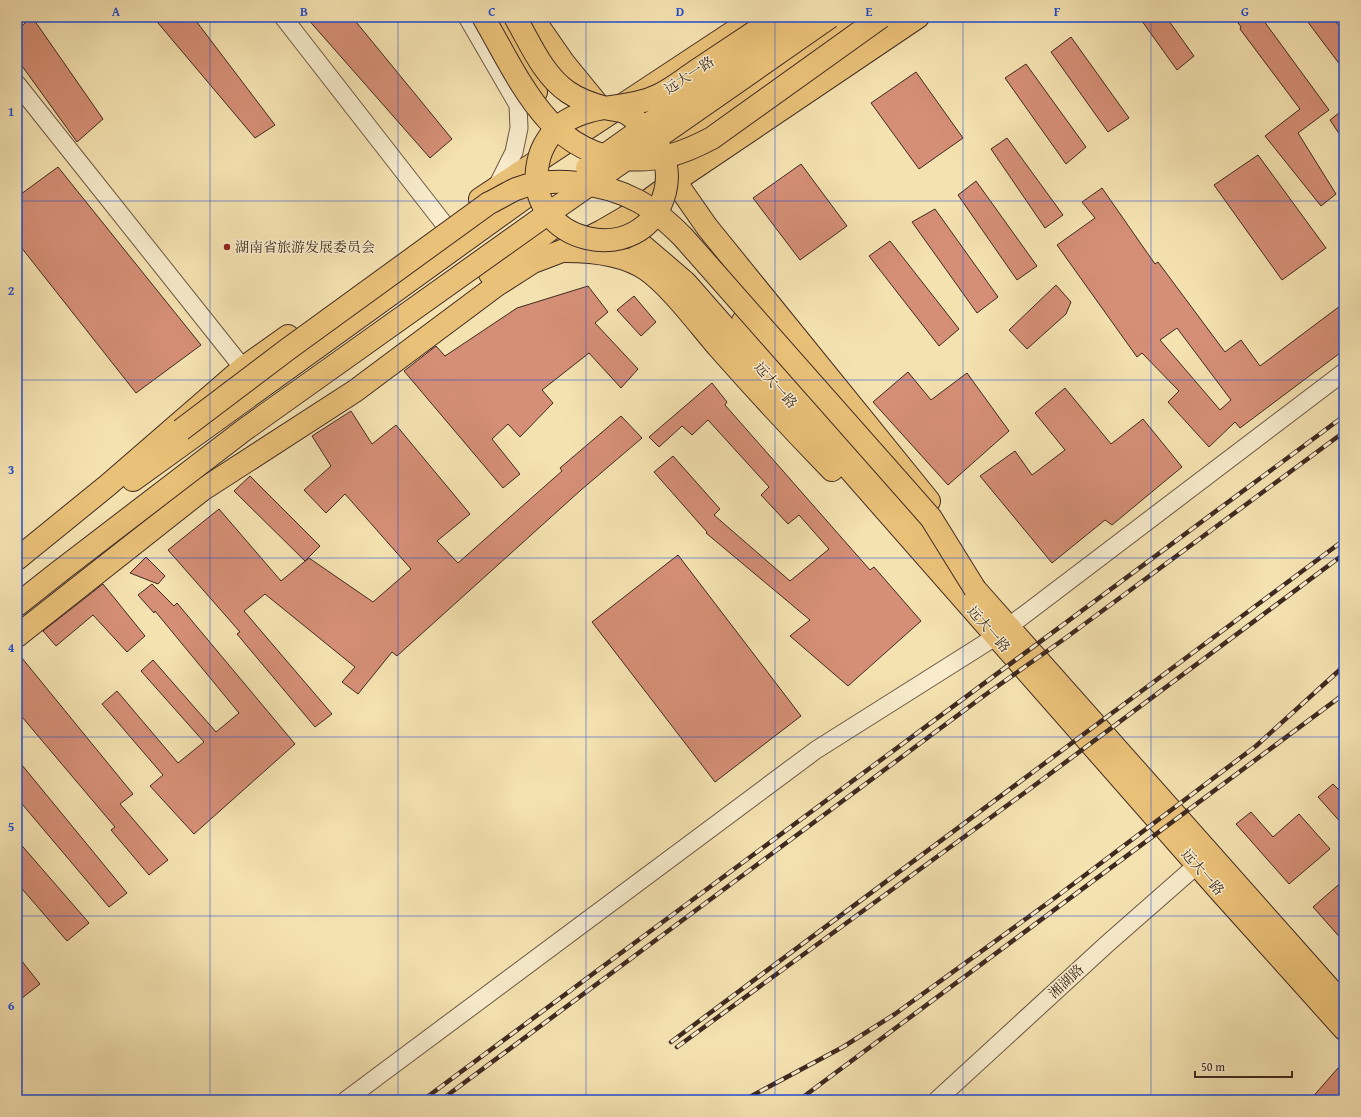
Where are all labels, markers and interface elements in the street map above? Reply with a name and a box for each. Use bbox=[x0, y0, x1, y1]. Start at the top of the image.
text: A bbox=[112, 2, 121, 21]
text: B bbox=[300, 2, 308, 21]
text: C bbox=[488, 2, 496, 21]
text: D bbox=[676, 2, 684, 21]
text: E bbox=[866, 2, 873, 21]
text: F bbox=[1054, 2, 1061, 21]
text: G bbox=[1241, 2, 1249, 21]
street label: 远大一路 bbox=[660, 51, 718, 99]
text: 1 bbox=[8, 102, 14, 121]
place label: 湖南省旅游发展委员会 bbox=[235, 237, 375, 257]
marker: 湖南省旅游发展委员会 bbox=[222, 242, 232, 252]
text: 2 bbox=[8, 281, 15, 300]
street label: 远大一路 bbox=[750, 357, 802, 413]
text: 3 bbox=[8, 460, 14, 479]
street label: 远大一路 bbox=[963, 601, 1015, 657]
text: 4 bbox=[8, 638, 15, 657]
text: 5 bbox=[8, 817, 15, 836]
street label: 远大一路 bbox=[1177, 844, 1229, 900]
street label: 湘湖路 bbox=[1044, 959, 1088, 1003]
text: 6 bbox=[8, 996, 15, 1015]
scale bar bbox=[1195, 1053, 1292, 1079]
text: 50 m bbox=[1201, 1058, 1225, 1075]

